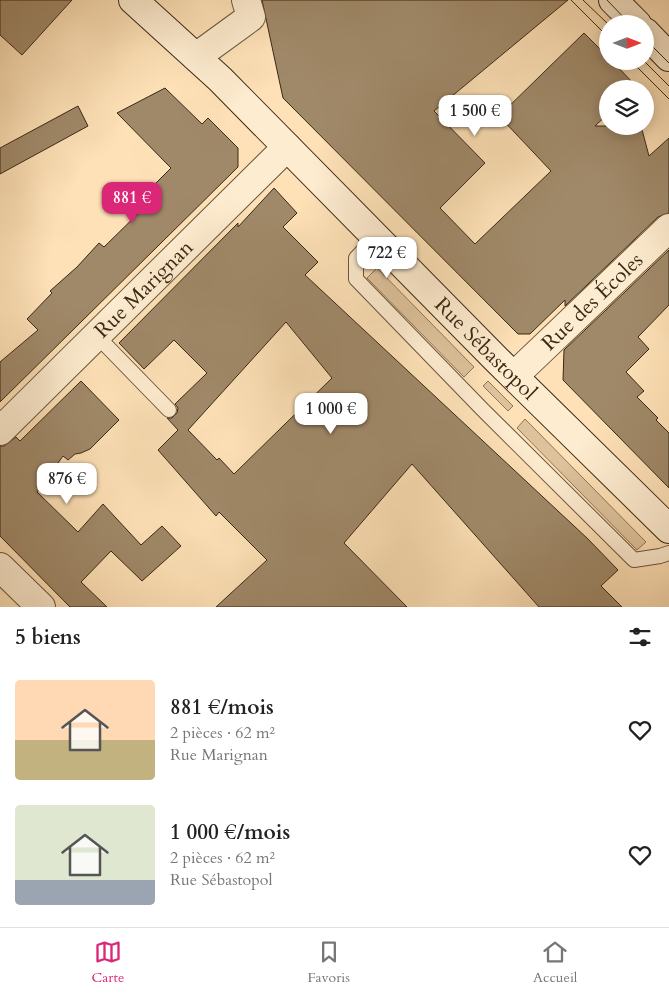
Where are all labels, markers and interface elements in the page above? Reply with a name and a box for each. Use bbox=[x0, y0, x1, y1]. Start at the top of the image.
north arrow bbox=[599, 15, 654, 70]
map controls bbox=[599, 15, 654, 135]
button: layers bbox=[599, 80, 654, 135]
pin: 1 500 € bbox=[429, 94, 521, 137]
text: 1 500 € bbox=[450, 100, 500, 122]
pin: 881 € bbox=[97, 182, 167, 224]
text: 881 € bbox=[113, 187, 151, 209]
street label: Rue Marignan bbox=[88, 234, 200, 345]
pin: 722 € bbox=[352, 236, 422, 279]
text: 722 € bbox=[368, 242, 406, 264]
street label: Rue des Écoles bbox=[535, 246, 650, 357]
street label: Rue Sébastopol bbox=[428, 291, 543, 407]
pin: 1 000 € bbox=[285, 392, 377, 435]
text: 1 000 € bbox=[306, 398, 356, 420]
pin: 876 € bbox=[32, 462, 102, 505]
text: 876 € bbox=[48, 468, 86, 490]
text: 5 biens bbox=[15, 623, 81, 652]
icon: filters bbox=[626, 623, 654, 651]
text: 881 €/mois bbox=[170, 693, 274, 722]
icon: home bbox=[55, 700, 115, 760]
icon: heart bbox=[626, 716, 654, 744]
text: 2 pièces · 62 m² bbox=[170, 722, 275, 744]
text: Rue Marignan bbox=[170, 744, 268, 766]
text: 1 000 €/mois bbox=[170, 818, 290, 847]
icon: home bbox=[55, 825, 115, 885]
icon: heart bbox=[626, 841, 654, 869]
text: 2 pièces · 62 m² bbox=[170, 847, 275, 869]
text: Rue Sébastopol bbox=[170, 869, 273, 891]
tab: Carte bbox=[92, 938, 124, 987]
tab: Favoris bbox=[307, 938, 350, 987]
tab: Accueil bbox=[533, 938, 577, 987]

